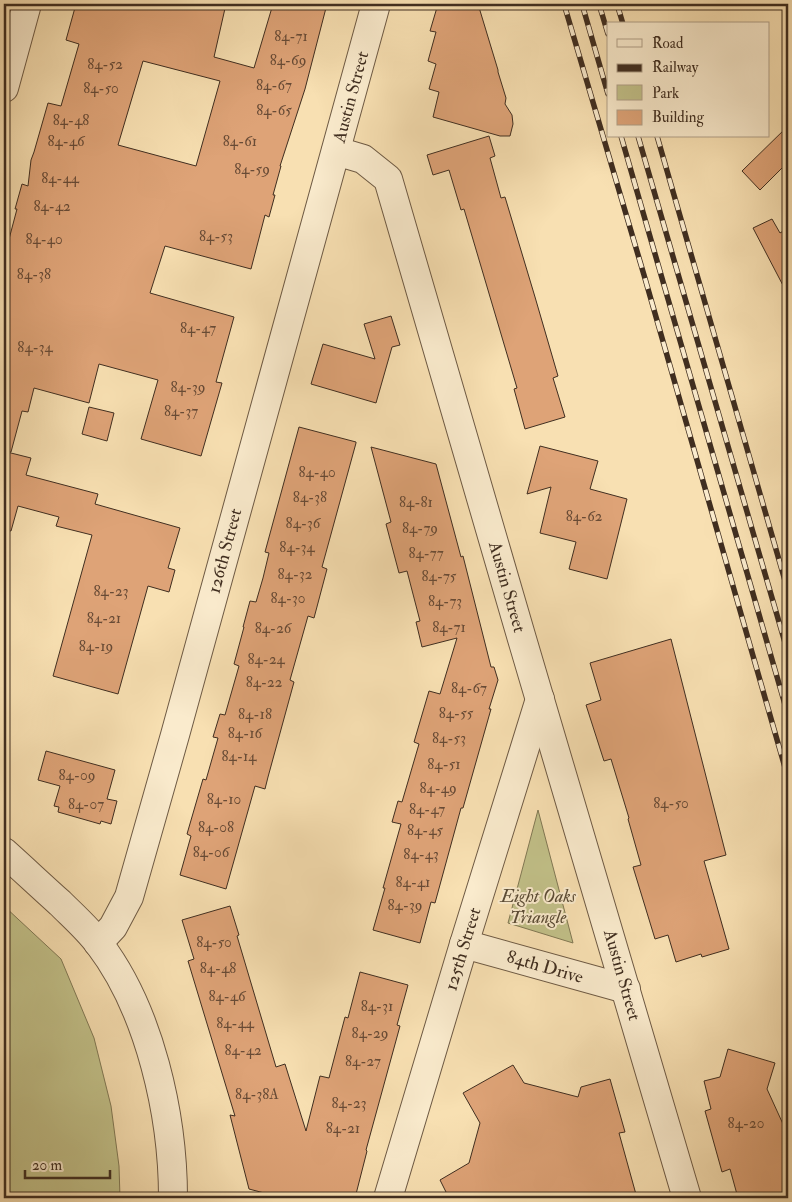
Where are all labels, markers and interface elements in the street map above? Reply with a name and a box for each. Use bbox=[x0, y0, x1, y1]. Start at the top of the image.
legend bbox=[607, 22, 770, 138]
house number: 84-71 bbox=[274, 27, 308, 46]
text: Road bbox=[652, 34, 684, 53]
street label: Austin Street bbox=[327, 49, 374, 146]
house number: 84-69 bbox=[270, 51, 306, 70]
house number: 84-52 bbox=[87, 55, 123, 74]
text: Railway bbox=[652, 58, 699, 77]
house number: 84-67 bbox=[256, 76, 292, 95]
house number: 84-50 bbox=[83, 79, 119, 98]
text: Park bbox=[652, 84, 679, 103]
house number: 84-65 bbox=[256, 101, 292, 120]
text: Building bbox=[652, 108, 704, 127]
house number: 84-48 bbox=[53, 111, 89, 130]
house number: 84-46 bbox=[47, 132, 86, 151]
house number: 84-61 bbox=[223, 132, 257, 151]
house number: 84-59 bbox=[234, 160, 270, 179]
house number: 84-44 bbox=[41, 169, 80, 188]
house number: 84-42 bbox=[33, 197, 71, 216]
house number: 84-53 bbox=[199, 227, 233, 246]
house number: 84-40 bbox=[25, 230, 63, 249]
house number: 84-38 bbox=[17, 265, 51, 284]
house number: 84-47 bbox=[180, 319, 216, 338]
house number: 84-34 bbox=[17, 338, 54, 357]
house number: 84-39 bbox=[171, 378, 205, 397]
house number: 84-37 bbox=[164, 402, 198, 421]
house number: 84-40 bbox=[298, 463, 336, 482]
house number: 84-38 bbox=[293, 488, 327, 507]
house number: 84-81 bbox=[399, 493, 433, 512]
street label: 126th Street bbox=[203, 506, 247, 596]
house number: 84-62 bbox=[566, 507, 603, 526]
house number: 84-36 bbox=[286, 514, 322, 533]
house number: 84-79 bbox=[402, 519, 438, 538]
house number: 84-34 bbox=[279, 538, 316, 557]
street label: Austin Street bbox=[483, 538, 531, 635]
house number: 84-77 bbox=[408, 544, 444, 563]
house number: 84-32 bbox=[278, 565, 313, 584]
house number: 84-75 bbox=[422, 567, 457, 586]
house number: 84-23 bbox=[94, 582, 128, 601]
house number: 84-30 bbox=[271, 589, 305, 608]
house number: 84-73 bbox=[428, 592, 462, 611]
house number: 84-21 bbox=[87, 609, 121, 628]
house number: 84-71 bbox=[432, 618, 466, 637]
house number: 84-26 bbox=[255, 619, 293, 638]
house number: 84-19 bbox=[79, 637, 113, 656]
house number: 84-24 bbox=[247, 650, 285, 669]
house number: 84-22 bbox=[246, 673, 283, 692]
house number: 84-67 bbox=[451, 679, 487, 698]
house number: 84-55 bbox=[439, 704, 474, 723]
house number: 84-18 bbox=[238, 705, 272, 724]
house number: 84-16 bbox=[228, 724, 264, 743]
house number: 84-53 bbox=[432, 729, 466, 748]
house number: 84-14 bbox=[222, 747, 257, 766]
house number: 84-51 bbox=[427, 755, 461, 774]
house number: 84-09 bbox=[59, 766, 95, 785]
house number: 84-49 bbox=[419, 779, 457, 798]
house number: 84-10 bbox=[207, 790, 241, 809]
house number: 84-50 bbox=[653, 794, 689, 813]
house number: 84-07 bbox=[68, 795, 104, 814]
house number: 84-47 bbox=[409, 800, 445, 819]
house number: 84-08 bbox=[198, 818, 234, 837]
house number: 84-45 bbox=[407, 821, 443, 840]
house number: 84-06 bbox=[193, 843, 231, 862]
house number: 84-43 bbox=[403, 845, 439, 864]
house number: 84-41 bbox=[396, 873, 430, 892]
park label: Eight Oaks Triangle bbox=[499, 885, 577, 929]
house number: 84-39 bbox=[388, 896, 422, 915]
street label: 125th Street bbox=[439, 904, 487, 993]
street label: Austin Street bbox=[598, 926, 646, 1023]
house number: 84-50 bbox=[196, 933, 232, 952]
street label: 84th Drive bbox=[504, 945, 586, 989]
house number: 84-48 bbox=[200, 959, 236, 978]
house number: 84-46 bbox=[208, 987, 247, 1006]
house number: 84-31 bbox=[361, 997, 393, 1016]
house number: 84-44 bbox=[216, 1014, 255, 1033]
house number: 84-29 bbox=[352, 1024, 388, 1043]
house number: 84-42 bbox=[224, 1041, 262, 1060]
house number: 84-27 bbox=[345, 1052, 381, 1071]
house number: 84-38A bbox=[235, 1085, 279, 1104]
house number: 84-23 bbox=[332, 1094, 366, 1113]
house number: 84-20 bbox=[728, 1114, 764, 1133]
house number: 84-21 bbox=[326, 1119, 360, 1138]
scale bar bbox=[25, 1147, 110, 1179]
text: 20 m bbox=[32, 1156, 62, 1175]

